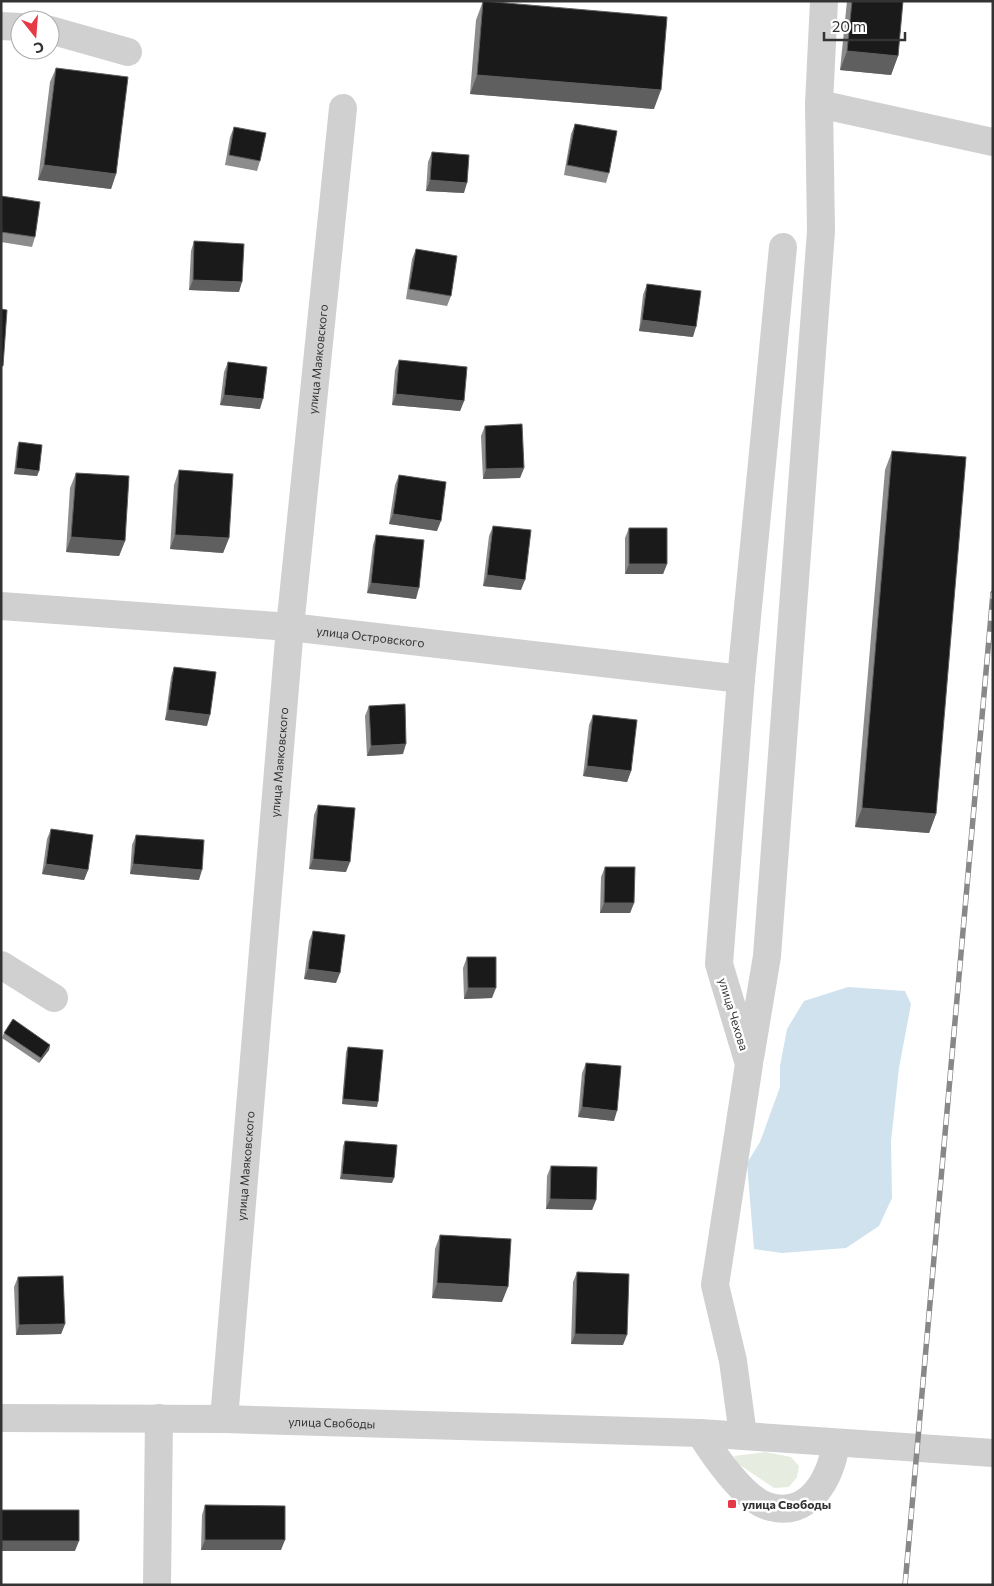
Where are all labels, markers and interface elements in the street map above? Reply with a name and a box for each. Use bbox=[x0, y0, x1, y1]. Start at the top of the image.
north arrow bbox=[10, 10, 60, 60]
scale bar bbox=[824, 10, 905, 42]
text: 20 m bbox=[832, 17, 866, 35]
text: С bbox=[32, 38, 46, 57]
street label: улица Маяковского bbox=[305, 304, 330, 415]
street label: улица Островского bbox=[316, 623, 426, 649]
street label: улица Маяковского bbox=[267, 707, 290, 818]
street label: улица Чехова bbox=[716, 976, 752, 1052]
street label: улица Маяковского bbox=[234, 1110, 257, 1221]
street label: улица Свободы bbox=[288, 1414, 376, 1430]
place label: улица Свободы bbox=[742, 1497, 831, 1511]
marker: улица Свободы bbox=[726, 1498, 738, 1510]

